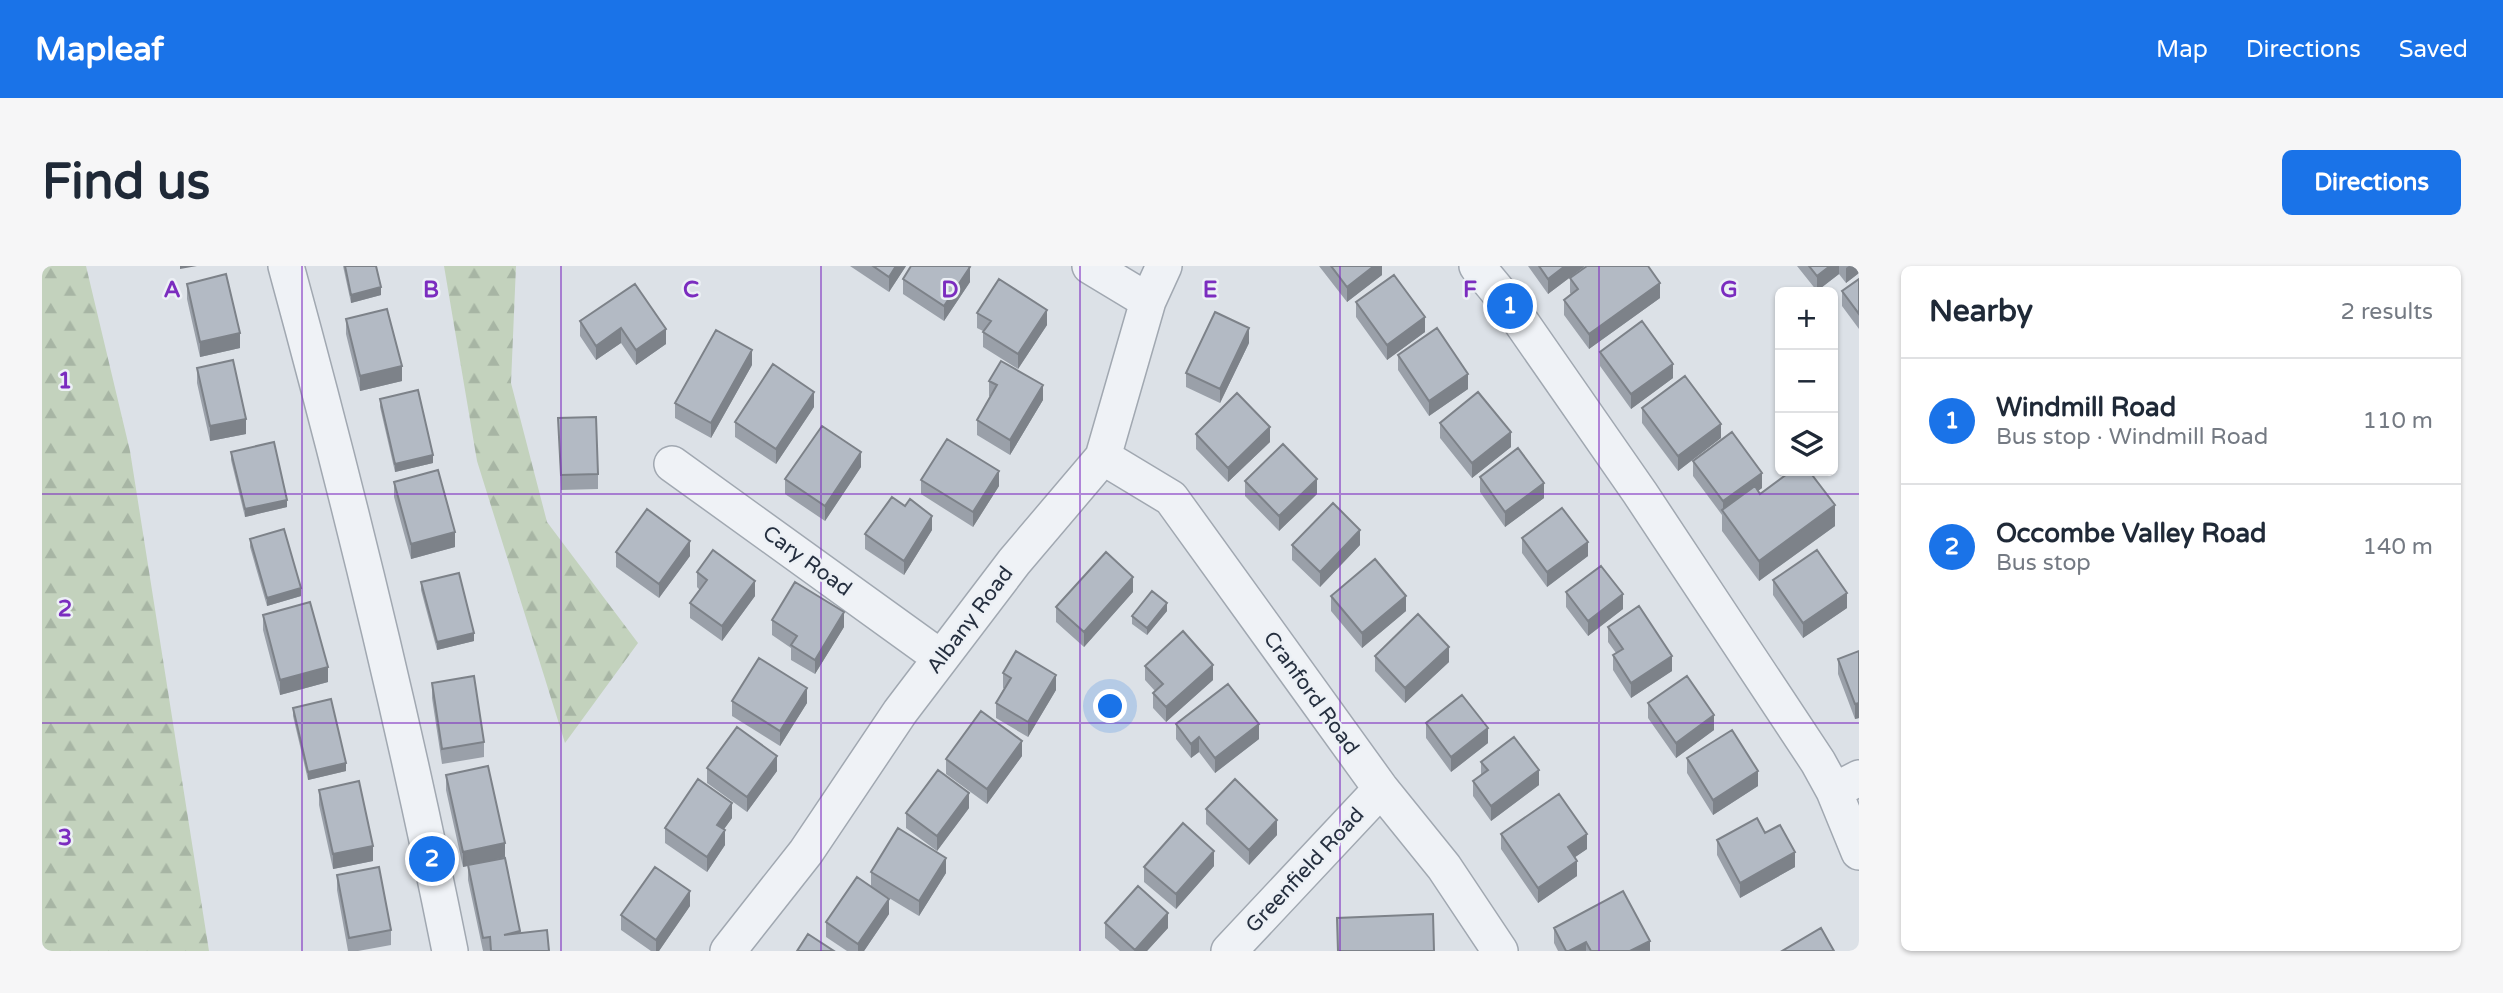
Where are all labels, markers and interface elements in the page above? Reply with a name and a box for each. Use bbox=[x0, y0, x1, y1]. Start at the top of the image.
text: Mapleaf bbox=[35, 30, 164, 69]
text: Map bbox=[2156, 35, 2208, 64]
text: Directions bbox=[2246, 35, 2361, 64]
text: Saved bbox=[2399, 35, 2468, 64]
button: Directions bbox=[2282, 150, 2461, 215]
text: Find us bbox=[42, 153, 210, 212]
text: A bbox=[163, 276, 181, 304]
text: B bbox=[423, 276, 439, 304]
text: C bbox=[683, 276, 699, 304]
text: D bbox=[941, 276, 959, 304]
text: E bbox=[1203, 276, 1217, 304]
text: F bbox=[1463, 276, 1477, 304]
text: G bbox=[1720, 276, 1738, 304]
pin: 1 bbox=[1487, 280, 1533, 332]
map controls bbox=[1775, 287, 1838, 476]
button: + bbox=[1775, 287, 1838, 350]
text: Nearby bbox=[1929, 293, 2033, 330]
text: 2 results bbox=[2340, 298, 2433, 326]
button: − bbox=[1775, 350, 1838, 413]
text: 1 bbox=[58, 367, 72, 395]
text: Windmill Road bbox=[1996, 392, 2176, 423]
text: 1 bbox=[1945, 407, 1959, 435]
text: 110 m bbox=[2363, 407, 2433, 435]
button: layers bbox=[1775, 413, 1838, 476]
text: Bus stop · Windmill Road bbox=[1996, 423, 2268, 451]
text: Occombe Valley Road bbox=[1996, 518, 2267, 549]
street label: Cary Road bbox=[758, 520, 856, 602]
text: 2 bbox=[1945, 533, 1959, 561]
text: 140 m bbox=[2363, 533, 2433, 561]
text: Bus stop bbox=[1996, 549, 2091, 577]
street label: Albany Road bbox=[922, 561, 1018, 679]
text: 2 bbox=[58, 595, 72, 623]
street label: Cranford Road bbox=[1258, 627, 1364, 759]
your location bbox=[1093, 689, 1127, 723]
street label: Greenfield Road bbox=[1241, 802, 1369, 938]
text: 3 bbox=[58, 824, 72, 852]
pin: 2 bbox=[409, 833, 455, 885]

